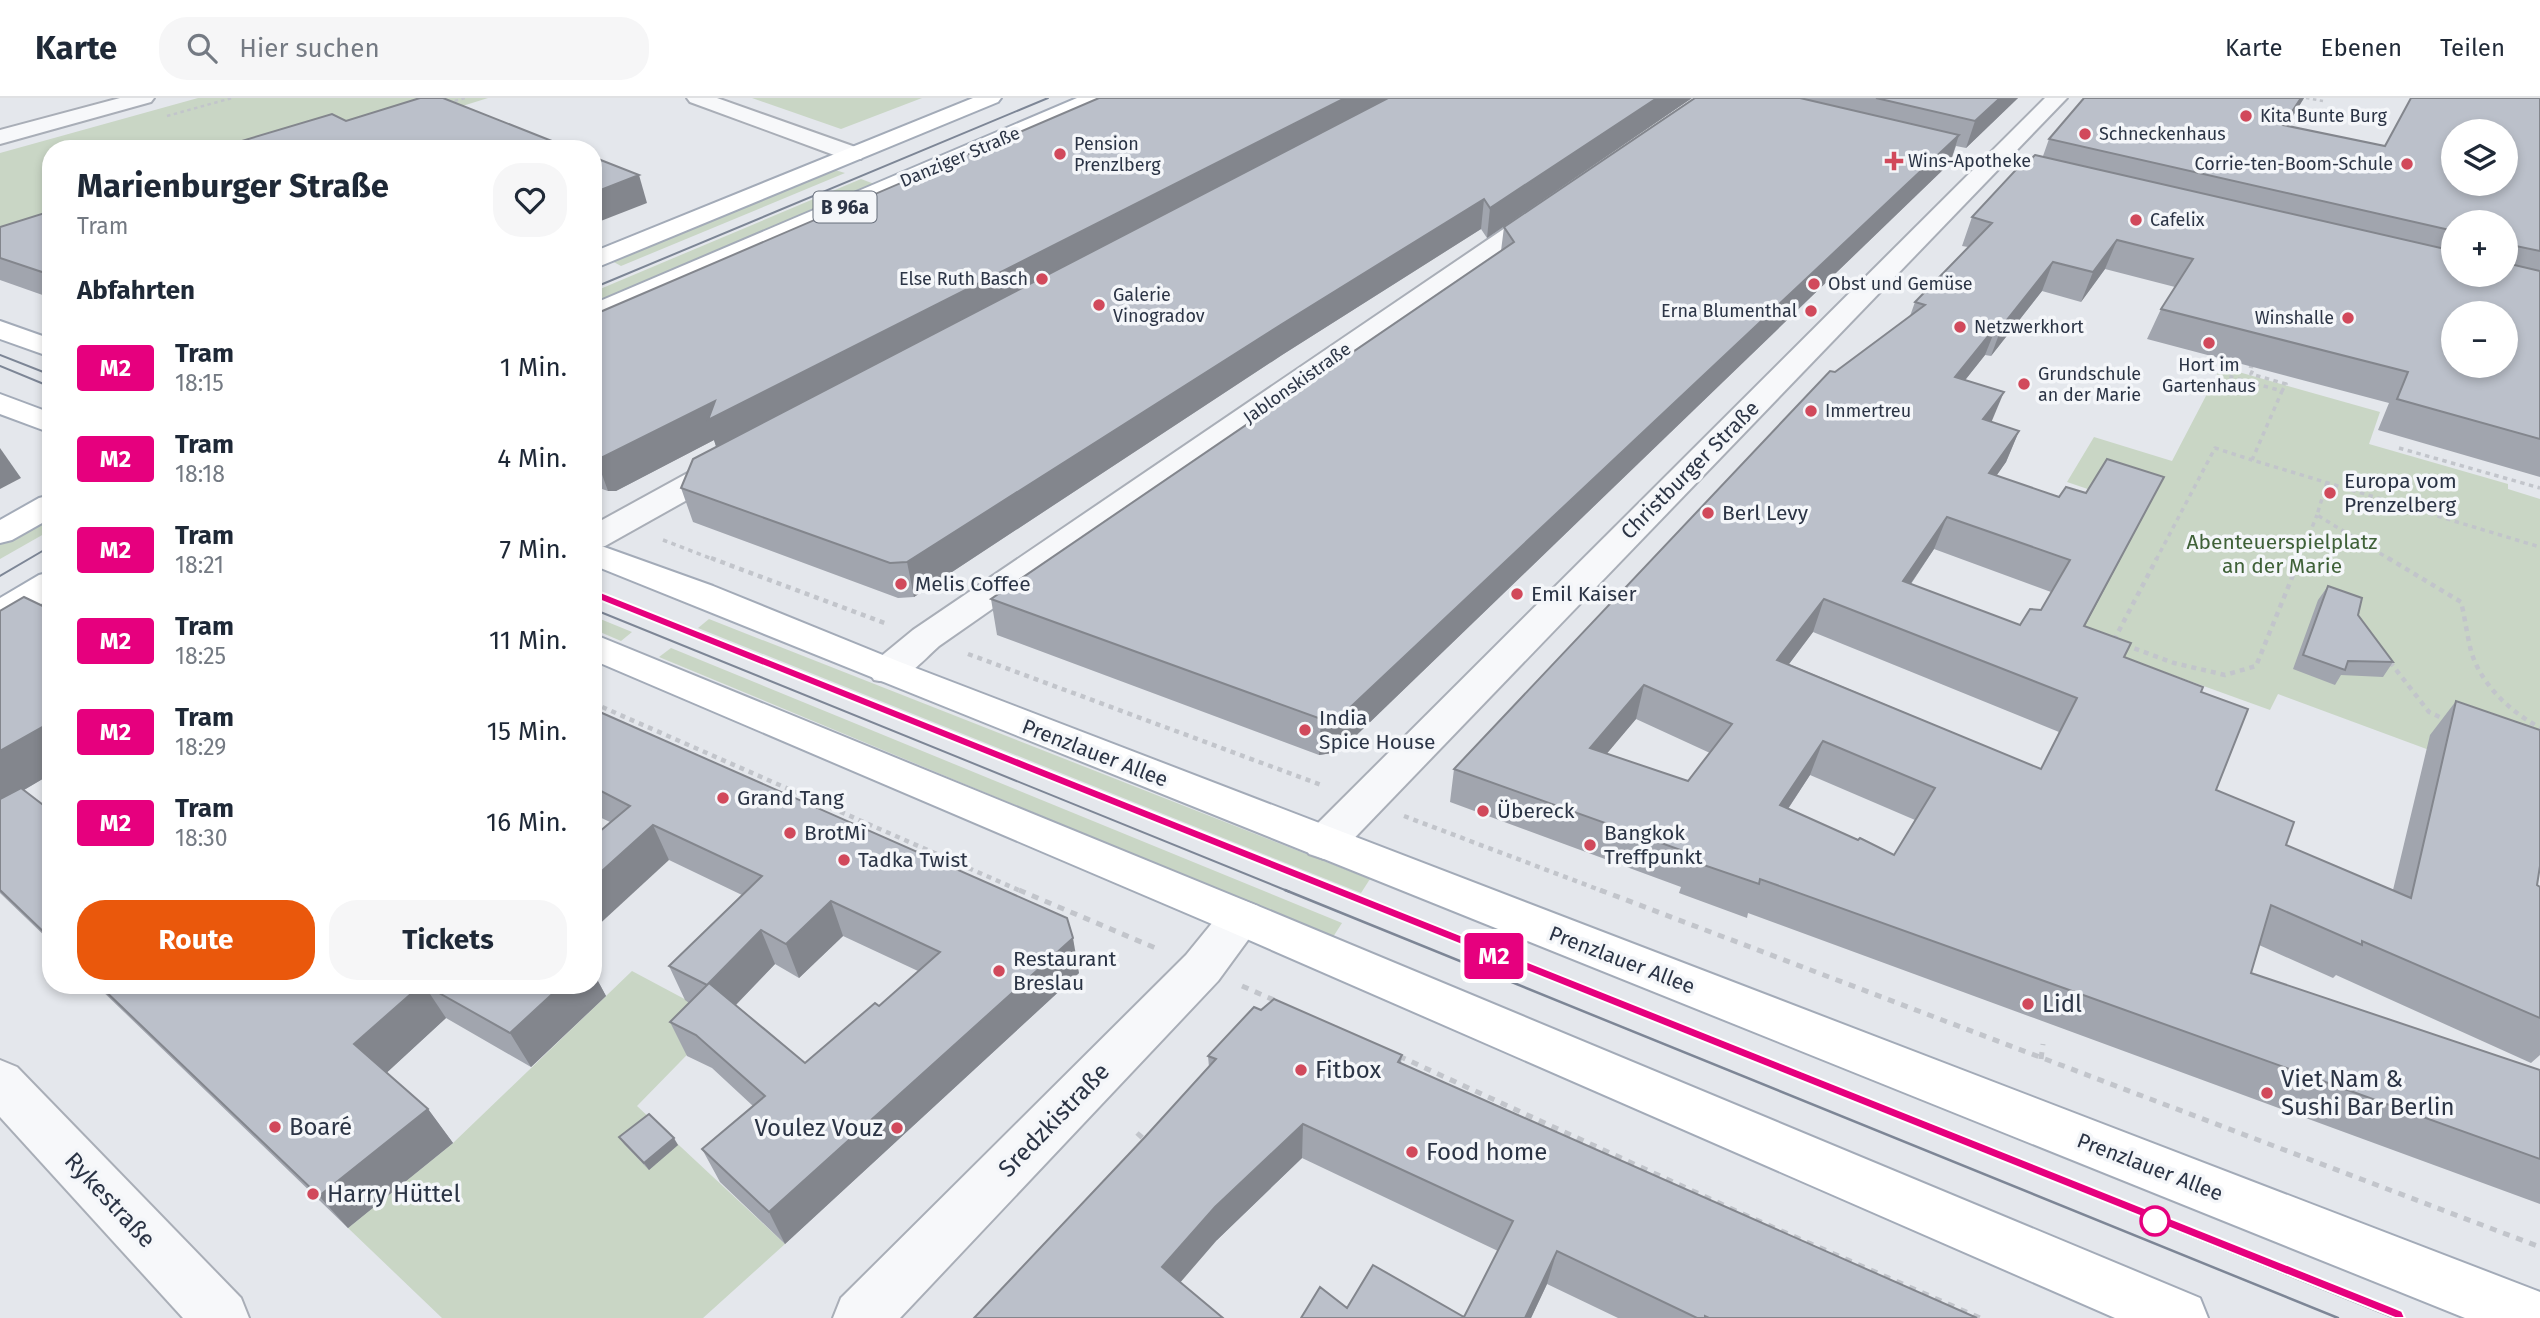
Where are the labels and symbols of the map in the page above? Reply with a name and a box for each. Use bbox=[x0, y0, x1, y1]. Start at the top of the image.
place label: Kita Bunte Burg bbox=[2260, 105, 2387, 127]
marker: Kita Bunte Burg bbox=[2238, 108, 2254, 124]
street label: Danziger Straße bbox=[897, 122, 1023, 192]
place label: Schneckenhaus bbox=[2099, 123, 2226, 145]
marker: Schneckenhaus bbox=[2077, 126, 2093, 142]
place label: Pension Prenzlberg bbox=[1074, 133, 1161, 176]
marker: Pension Prenzlberg bbox=[1052, 146, 1068, 162]
place label: Wins-Apotheke bbox=[1908, 150, 2031, 172]
marker: Wins-Apotheke bbox=[1886, 153, 1902, 169]
place label: Corrie-ten-Boom-Schule bbox=[2195, 153, 2393, 175]
marker: Corrie-ten-Boom-Schule bbox=[2399, 156, 2415, 172]
road number: B 96a bbox=[814, 192, 876, 222]
place label: Cafelix bbox=[2150, 209, 2205, 231]
marker: Cafelix bbox=[2128, 212, 2144, 228]
place label: Else Ruth Basch bbox=[899, 268, 1028, 290]
marker: Else Ruth Basch bbox=[1034, 271, 1050, 287]
place label: Obst und Gemüse bbox=[1828, 273, 1973, 295]
marker: Obst und Gemüse bbox=[1806, 276, 1822, 292]
place label: Galerie Vinogradov bbox=[1113, 284, 1205, 327]
marker: Galerie Vinogradov bbox=[1091, 297, 1107, 313]
place label: Erna Blumenthal bbox=[1661, 300, 1797, 322]
marker: Erna Blumenthal bbox=[1803, 303, 1819, 319]
place label: Winshalle bbox=[2255, 307, 2334, 329]
marker: Winshalle bbox=[2340, 310, 2356, 326]
place label: Netzwerkhort bbox=[1974, 316, 2084, 338]
marker: Netzwerkhort bbox=[1952, 319, 1968, 335]
marker: Hort im Gartenhaus bbox=[2201, 335, 2217, 351]
street label: Jablonskistraße bbox=[1239, 338, 1355, 428]
place label: Hort im Gartenhaus bbox=[2162, 354, 2256, 397]
place label: Grundschule an der Marie bbox=[2038, 363, 2141, 406]
marker: Grundschule an der Marie bbox=[2016, 376, 2032, 392]
street label: Christburger Straße bbox=[1615, 395, 1765, 545]
place label: Immertreu bbox=[1825, 400, 1911, 422]
marker: Immertreu bbox=[1803, 403, 1819, 419]
place label: Europa vom Prenzelberg bbox=[2344, 468, 2457, 518]
marker: Europa vom Prenzelberg bbox=[2322, 485, 2338, 501]
place label: Berl Levy bbox=[1722, 500, 1809, 526]
marker: Berl Levy bbox=[1700, 505, 1716, 521]
park label: Abenteuerspielplatz an der Marie bbox=[2187, 529, 2377, 579]
place label: Melis Coffee bbox=[915, 571, 1031, 597]
marker: Melis Coffee bbox=[893, 576, 909, 592]
place label: Emil Kaiser bbox=[1531, 581, 1637, 607]
marker: Emil Kaiser bbox=[1509, 586, 1525, 602]
place label: India Spice House bbox=[1319, 705, 1436, 755]
street label: Prenzlauer Allee bbox=[1018, 713, 1172, 793]
marker: India Spice House bbox=[1297, 722, 1313, 738]
place label: Grand Tang bbox=[737, 785, 844, 811]
marker: Grand Tang bbox=[715, 790, 731, 806]
place label: Übereck bbox=[1497, 798, 1575, 824]
marker: Übereck bbox=[1475, 803, 1491, 819]
place label: BrotMì bbox=[804, 820, 866, 846]
place label: Bangkok Treffpunkt bbox=[1604, 820, 1703, 870]
marker: BrotMì bbox=[782, 825, 798, 841]
marker: Bangkok Treffpunkt bbox=[1582, 837, 1598, 853]
place label: Tadka Twist bbox=[858, 847, 968, 873]
marker: Tadka Twist bbox=[836, 852, 852, 868]
street label: Prenzlauer Allee bbox=[1545, 920, 1699, 1000]
line badge: M2 bbox=[1462, 933, 1526, 979]
place label: Restaurant Breslau bbox=[1013, 946, 1117, 996]
marker: Restaurant Breslau bbox=[991, 963, 1007, 979]
place label: Lidl bbox=[2042, 990, 2082, 1018]
marker: Lidl bbox=[2020, 996, 2036, 1012]
place label: Fitbox bbox=[1315, 1056, 1381, 1084]
street label: Sredzkistraße bbox=[993, 1057, 1115, 1183]
marker: Fitbox bbox=[1293, 1062, 1309, 1078]
place label: Viet Nam & Sushi Bar Berlin bbox=[2281, 1065, 2455, 1121]
marker: Viet Nam & Sushi Bar Berlin bbox=[2259, 1085, 2275, 1101]
place label: Boaré bbox=[289, 1113, 352, 1141]
place label: Voulez Vouz bbox=[754, 1114, 883, 1142]
marker: Boaré bbox=[267, 1119, 283, 1135]
marker: Voulez Vouz bbox=[889, 1120, 905, 1136]
street label: Prenzlauer Allee bbox=[2073, 1127, 2227, 1207]
place label: Food home bbox=[1426, 1138, 1547, 1166]
marker: Food home bbox=[1404, 1144, 1420, 1160]
street label: Rykestraße bbox=[59, 1147, 161, 1253]
place label: Harry Hüttel bbox=[327, 1180, 460, 1208]
marker: Harry Hüttel bbox=[305, 1186, 321, 1202]
unlabelled marker bbox=[2140, 1206, 2170, 1236]

